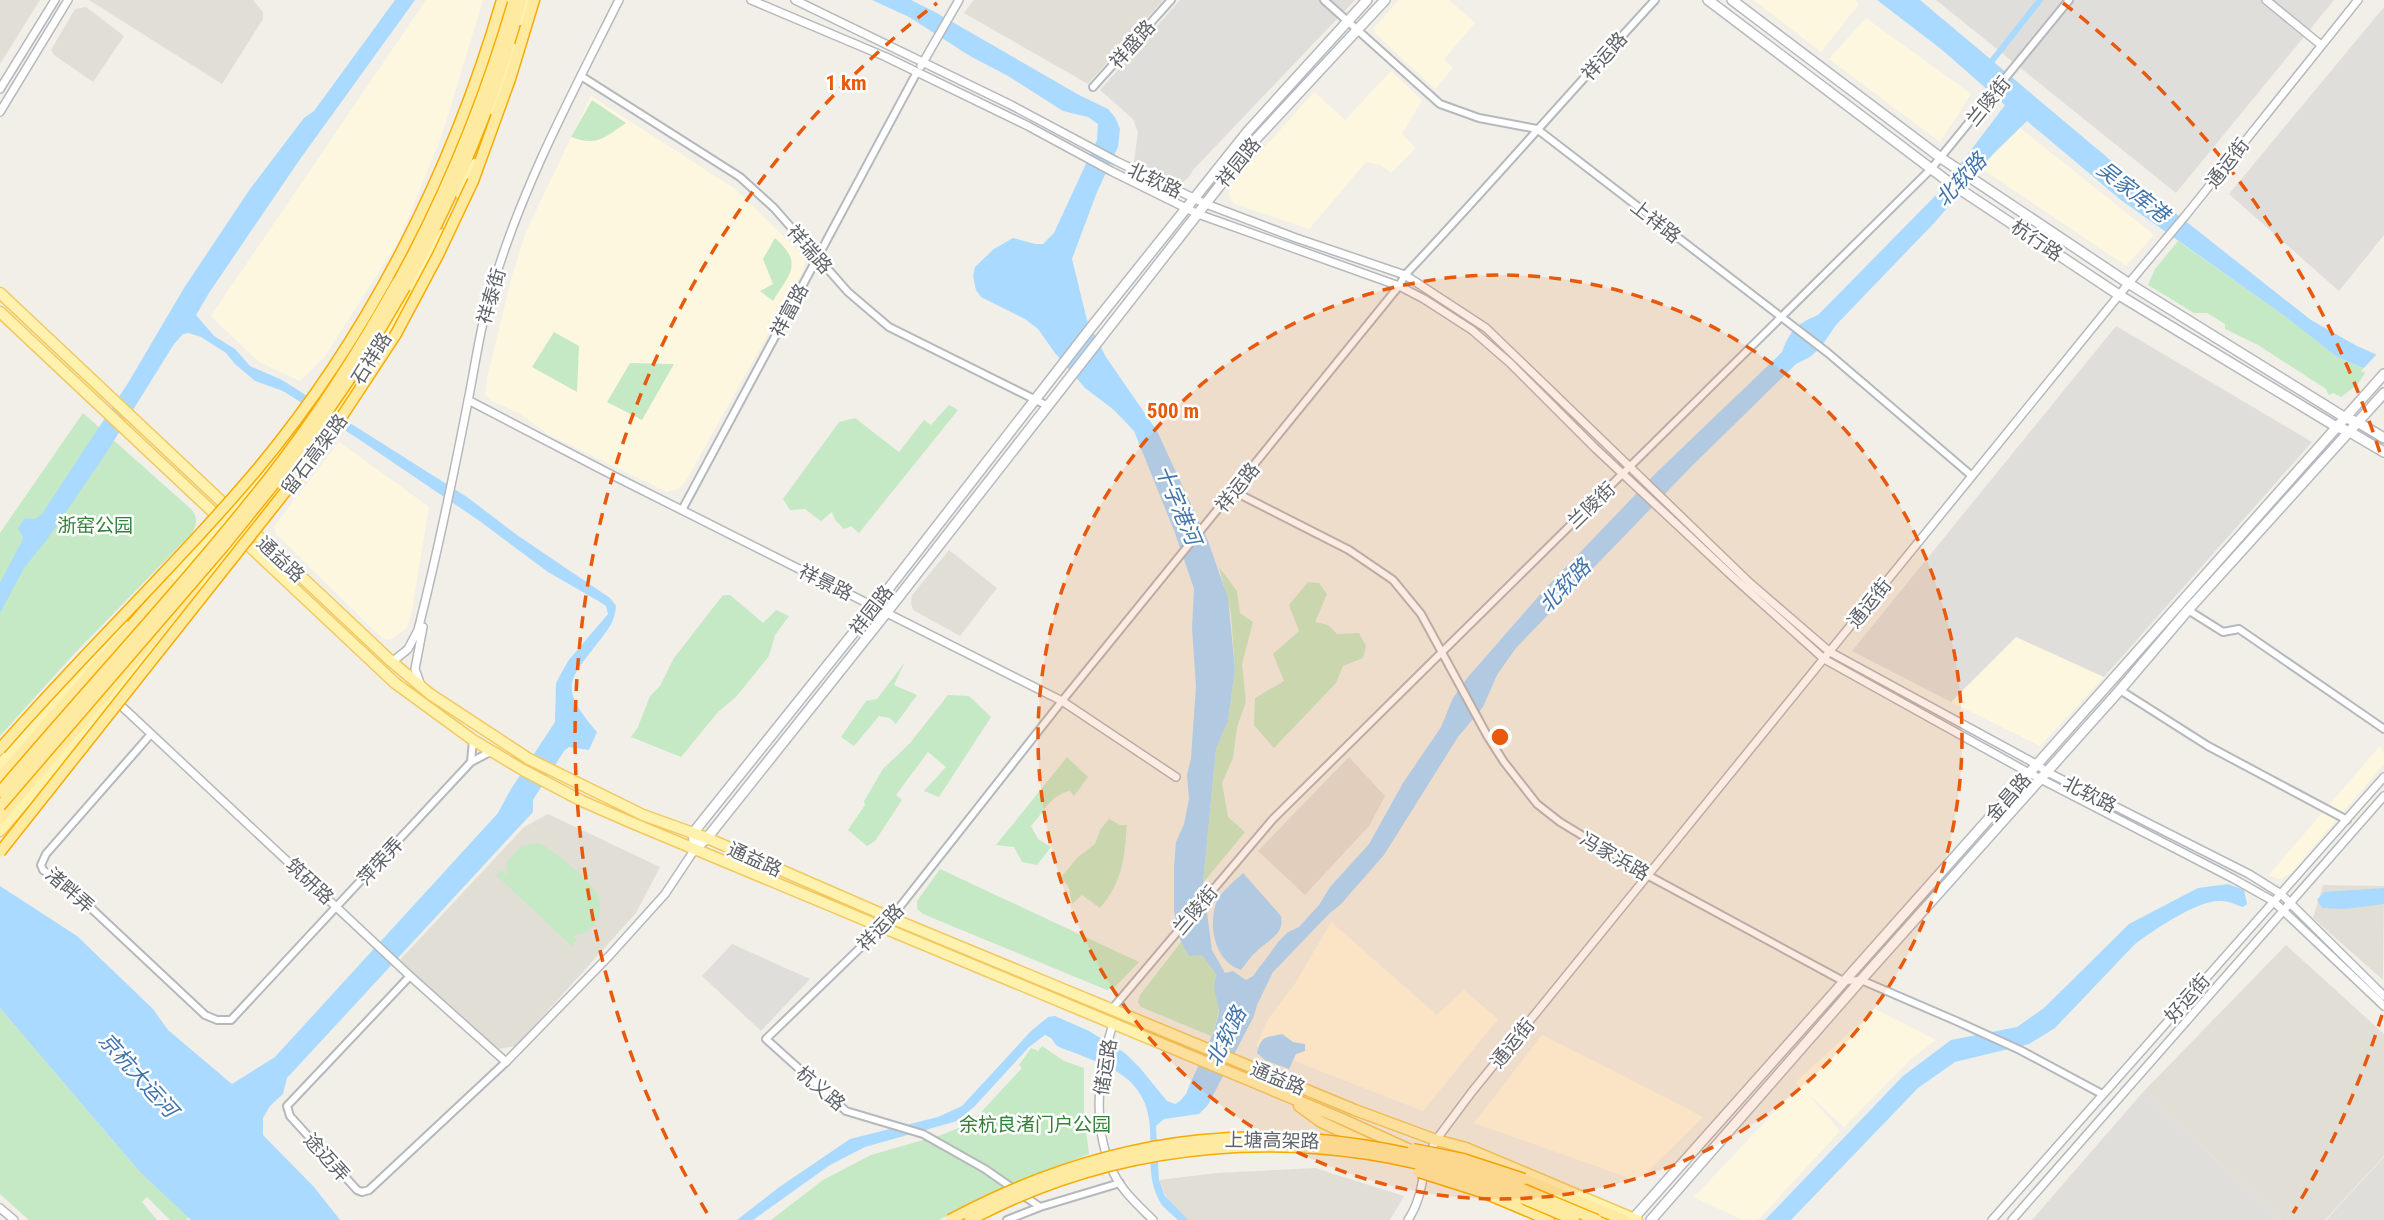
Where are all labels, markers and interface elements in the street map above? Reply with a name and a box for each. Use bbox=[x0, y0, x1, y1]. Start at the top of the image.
street label: 祥盛路 bbox=[1105, 15, 1160, 73]
street label: 祥运路 bbox=[1577, 27, 1632, 85]
text: 1 km bbox=[825, 71, 867, 95]
street label: 兰陵街 bbox=[1962, 72, 2015, 131]
street label: 祥园路 bbox=[1212, 133, 1265, 192]
street label: 通运街 bbox=[2201, 134, 2254, 193]
water label: 北软路 bbox=[1931, 147, 1993, 211]
water label: 吴家库港 bbox=[2093, 157, 2176, 229]
street label: 北软路 bbox=[1124, 158, 1185, 203]
street label: 上祥路 bbox=[1626, 195, 1685, 248]
street label: 杭行路 bbox=[2007, 215, 2067, 266]
street label: 祥瑞路 bbox=[782, 220, 837, 278]
street label: 祥泰街 bbox=[473, 266, 510, 327]
street label: 祥富路 bbox=[766, 280, 813, 341]
street label: 石祥路 bbox=[347, 328, 396, 389]
text: 500 m bbox=[1147, 399, 1199, 423]
street label: 留石高架路 bbox=[277, 409, 352, 499]
street label: 祥运路 bbox=[1211, 458, 1264, 517]
water label: 十字港河 bbox=[1151, 462, 1207, 552]
street label: 兰陵街 bbox=[1563, 477, 1620, 533]
park label: 浙窑公园 bbox=[57, 514, 133, 537]
street label: 通益路 bbox=[252, 532, 309, 587]
water label: 北软路 bbox=[1534, 554, 1597, 617]
street label: 祥景路 bbox=[795, 560, 856, 605]
street label: 通运街 bbox=[1843, 574, 1896, 633]
street label: 祥园路 bbox=[845, 581, 898, 640]
centre of rings bbox=[1488, 725, 1512, 749]
street label: 金昌路 bbox=[1981, 768, 2036, 826]
street label: 北软路 bbox=[2059, 771, 2120, 818]
street label: 冯家浜路 bbox=[1576, 827, 1653, 885]
street label: 萍荣弄 bbox=[353, 833, 408, 890]
street label: 通益路 bbox=[724, 837, 786, 882]
street label: 筑研路 bbox=[281, 854, 338, 909]
street label: 渚畔弄 bbox=[41, 863, 99, 918]
street label: 兰陵街 bbox=[1168, 881, 1223, 940]
street label: 祥运路 bbox=[852, 899, 908, 956]
street label: 好运街 bbox=[2160, 969, 2215, 1027]
water label: 北软路 bbox=[1201, 1002, 1252, 1071]
street label: 通运街 bbox=[1486, 1014, 1539, 1073]
water label: 京杭大运河 bbox=[94, 1028, 185, 1125]
street label: 储运路 bbox=[1090, 1037, 1121, 1097]
street label: 通益路 bbox=[1247, 1057, 1309, 1100]
street label: 杭义路 bbox=[791, 1061, 850, 1116]
park label: 余杭良渚门户公园 bbox=[959, 1113, 1111, 1136]
street label: 途迈弄 bbox=[299, 1128, 354, 1186]
street label: 上塘高架路 bbox=[1224, 1128, 1320, 1153]

